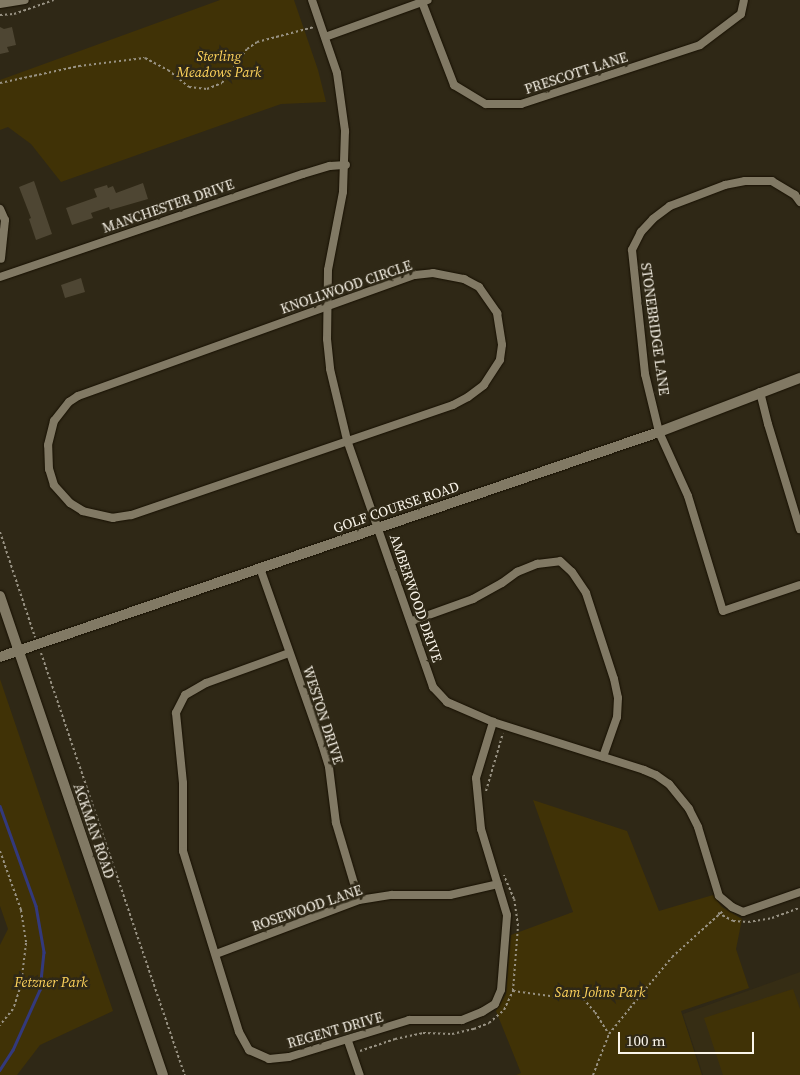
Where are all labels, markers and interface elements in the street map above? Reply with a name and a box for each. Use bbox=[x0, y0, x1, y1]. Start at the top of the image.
park label: Sterling Meadows Park bbox=[177, 48, 261, 80]
street label: PRESCOTT LANE bbox=[522, 48, 630, 98]
street label: MANCHESTER DRIVE bbox=[100, 176, 236, 236]
street label: KNOLLWOOD CIRCLE bbox=[278, 257, 414, 317]
street label: STONEBRIDGE LANE bbox=[637, 262, 673, 396]
street label: GOLF COURSE ROAD bbox=[331, 478, 461, 536]
street label: AMBERWOOD DRIVE bbox=[386, 532, 446, 664]
street label: WESTON DRIVE bbox=[299, 664, 347, 766]
street label: ACKMAN ROAD bbox=[70, 781, 118, 881]
street label: ROSEWOOD LANE bbox=[250, 881, 364, 935]
park label: Fetzner Park bbox=[14, 974, 88, 990]
park label: Sam Johns Park bbox=[555, 984, 645, 1000]
street label: REGENT DRIVE bbox=[285, 1008, 385, 1052]
scale bar bbox=[620, 1022, 756, 1054]
text: 100 m bbox=[626, 1030, 666, 1051]

